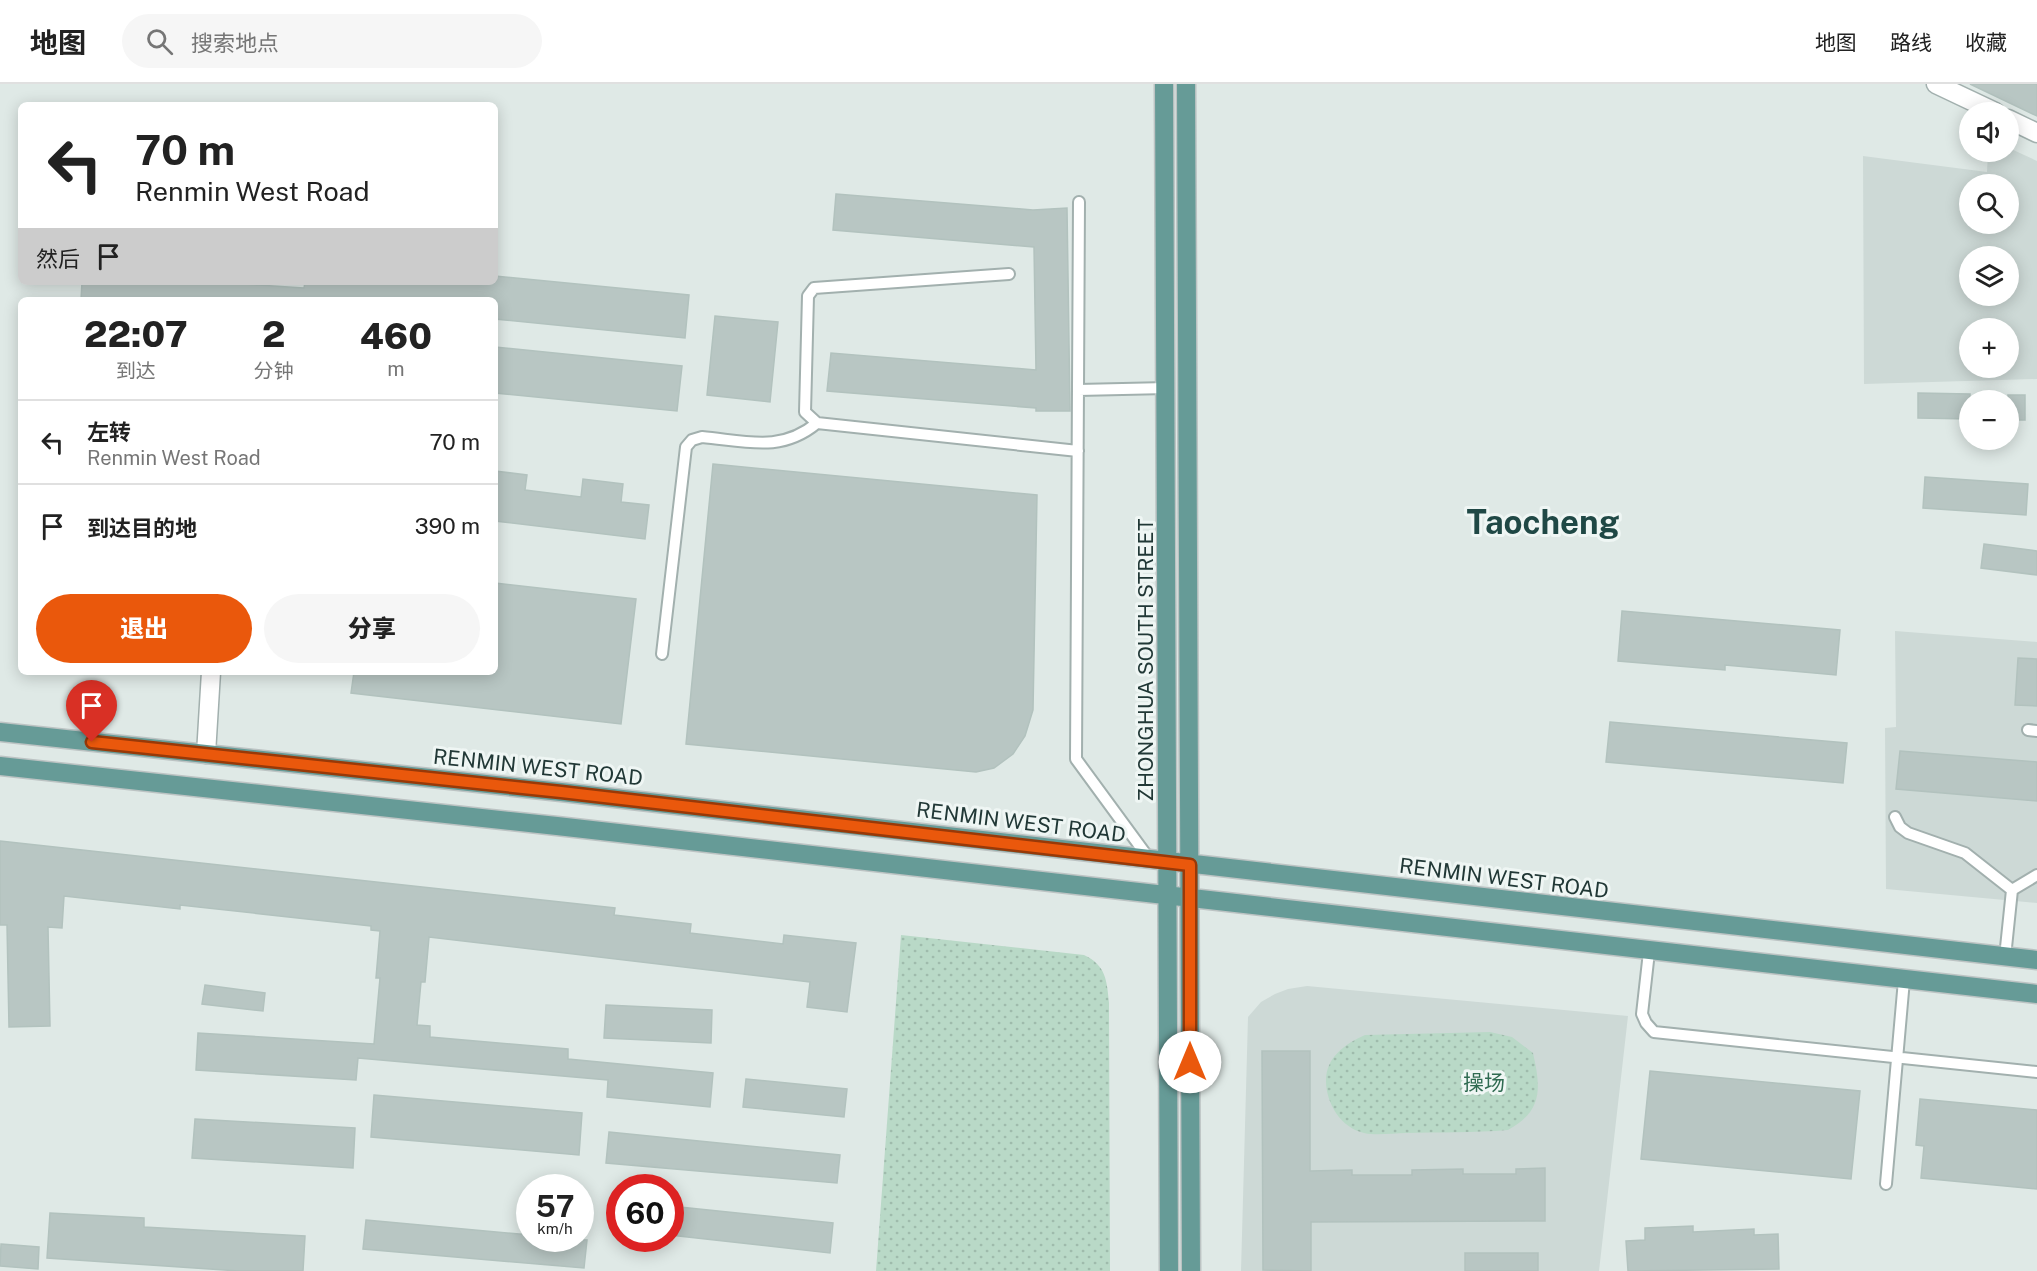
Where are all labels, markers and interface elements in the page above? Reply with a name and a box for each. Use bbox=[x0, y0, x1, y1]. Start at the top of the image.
search box bbox=[122, 14, 542, 68]
icon: search bbox=[143, 25, 176, 58]
text: 地图 bbox=[30, 26, 86, 59]
text: 搜索地点 bbox=[191, 30, 279, 56]
text: 地图 bbox=[1815, 30, 1857, 55]
text: 路线 bbox=[1890, 30, 1932, 55]
text: 收藏 bbox=[1965, 30, 2007, 55]
map controls bbox=[1959, 102, 2019, 450]
button: sound bbox=[1959, 102, 2019, 162]
text: 70 m bbox=[135, 125, 235, 174]
icon: left bbox=[36, 126, 114, 204]
button: search bbox=[1959, 174, 2019, 234]
text: Renmin West Road bbox=[135, 175, 370, 207]
icon: arrive bbox=[92, 240, 125, 273]
text: 然后 bbox=[36, 246, 80, 272]
button: layers bbox=[1959, 246, 2019, 306]
text: 22:07 bbox=[84, 313, 188, 355]
text: 2 bbox=[262, 313, 285, 355]
text: 460 bbox=[360, 315, 432, 357]
button: + bbox=[1959, 318, 2019, 378]
text: m bbox=[387, 357, 404, 381]
text: 到达 bbox=[116, 359, 156, 383]
text: 分钟 bbox=[254, 359, 294, 383]
button: − bbox=[1959, 390, 2019, 450]
text: 左转 bbox=[87, 419, 131, 445]
icon: left bbox=[36, 426, 69, 459]
text: 70 m bbox=[429, 429, 480, 455]
text: Renmin West Road bbox=[87, 446, 261, 470]
district label: Taocheng bbox=[1467, 503, 1620, 541]
icon: arrive bbox=[36, 510, 69, 543]
text: 390 m bbox=[415, 513, 480, 539]
text: 到达目的地 bbox=[87, 515, 197, 541]
street label: ZHONGHUA SOUTH STREET bbox=[1133, 519, 1158, 801]
button: 退出 bbox=[36, 594, 252, 663]
button: 分享 bbox=[264, 594, 480, 663]
pin bbox=[66, 680, 117, 742]
icon: arrive bbox=[75, 689, 108, 722]
street label: RENMIN WEST ROAD bbox=[432, 744, 644, 790]
street label: RENMIN WEST ROAD bbox=[915, 797, 1127, 847]
street label: RENMIN WEST ROAD bbox=[1398, 853, 1610, 903]
position arrow bbox=[1158, 1030, 1222, 1094]
park label: 操场 bbox=[1463, 1070, 1505, 1095]
speed limit sign: 60 bbox=[606, 1174, 684, 1252]
text: 57 bbox=[535, 1188, 575, 1224]
text: km/h bbox=[537, 1220, 573, 1237]

